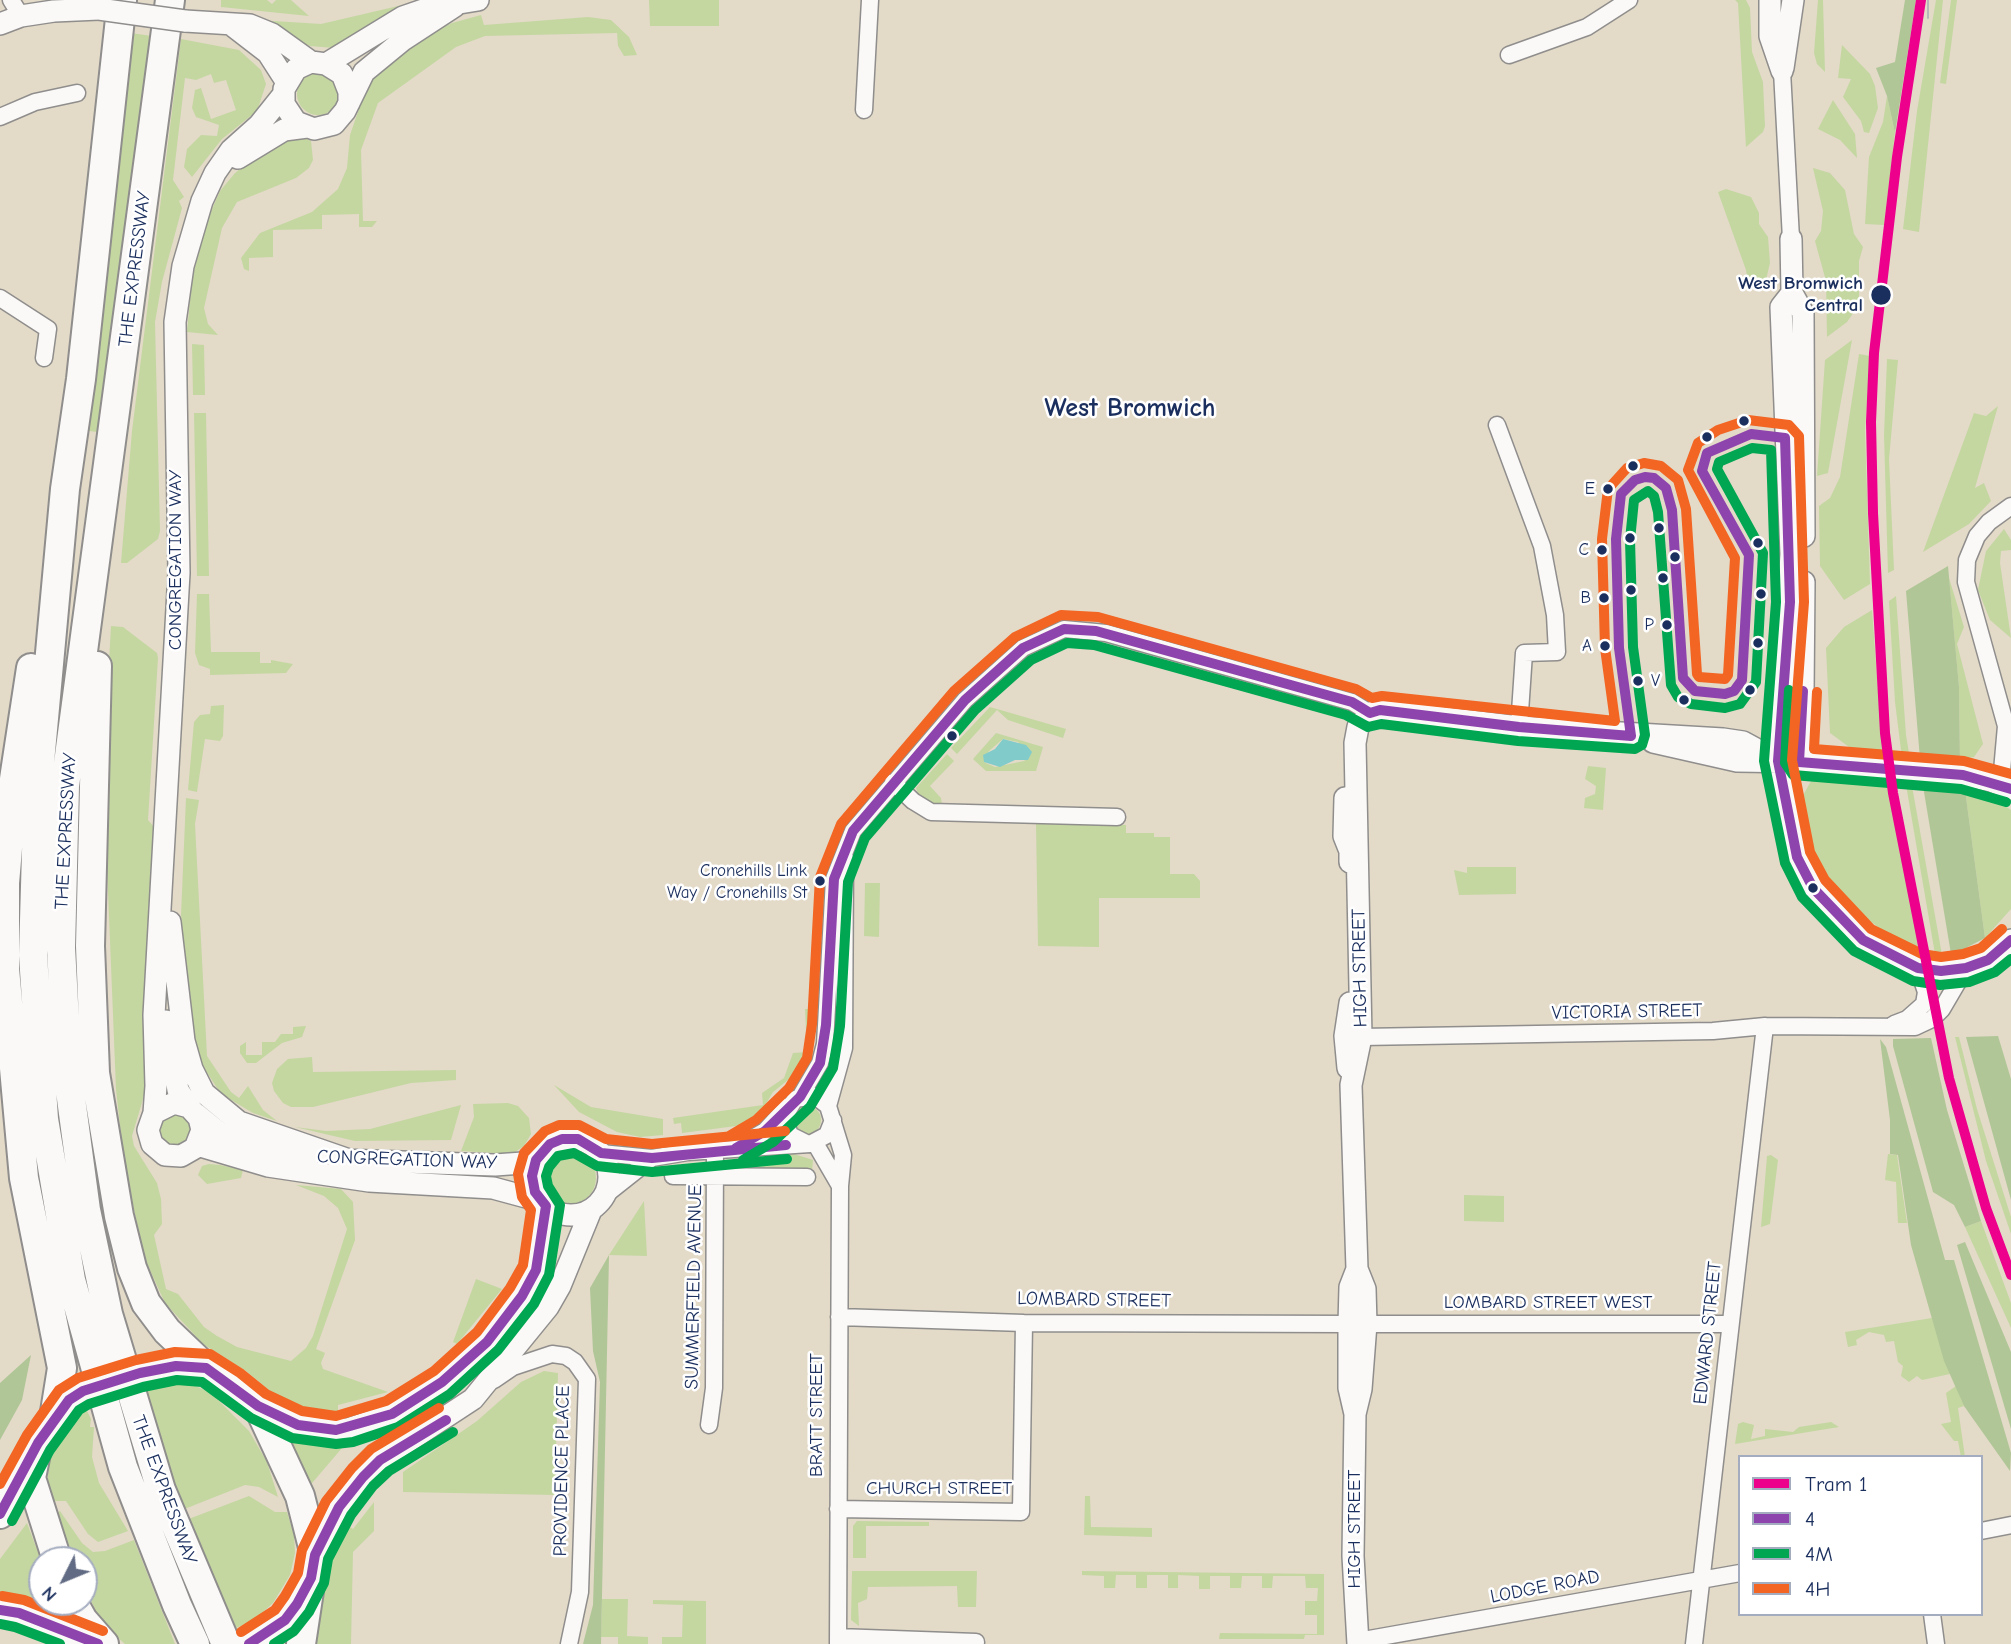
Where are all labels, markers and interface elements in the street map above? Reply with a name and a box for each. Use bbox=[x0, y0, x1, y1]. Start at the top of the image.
street label: THE EXPRESSWAY bbox=[114, 190, 156, 348]
place label: West Bromwich Central bbox=[1738, 273, 1863, 317]
marker: West Bromwich Central bbox=[1869, 283, 1893, 307]
district label: West Bromwich bbox=[1045, 393, 1215, 425]
unlabelled marker bbox=[1737, 414, 1751, 428]
unlabelled marker bbox=[1700, 430, 1714, 444]
unlabelled marker bbox=[1626, 459, 1640, 473]
street label: CONGREGATION WAY bbox=[165, 470, 187, 650]
place label: E bbox=[1585, 479, 1595, 499]
marker: E bbox=[1601, 482, 1615, 496]
unlabelled marker bbox=[1652, 521, 1666, 535]
unlabelled marker bbox=[1623, 531, 1637, 545]
unlabelled marker bbox=[1751, 536, 1765, 550]
place label: C bbox=[1579, 540, 1589, 560]
marker: C bbox=[1595, 543, 1609, 557]
unlabelled marker bbox=[1668, 550, 1682, 564]
unlabelled marker bbox=[1656, 571, 1670, 585]
unlabelled marker bbox=[1624, 583, 1638, 597]
unlabelled marker bbox=[1754, 587, 1768, 601]
place label: B bbox=[1580, 588, 1591, 608]
marker: B bbox=[1597, 591, 1611, 605]
place label: P bbox=[1644, 615, 1654, 635]
marker: P bbox=[1660, 618, 1674, 632]
place label: A bbox=[1582, 636, 1592, 656]
unlabelled marker bbox=[1751, 636, 1765, 650]
marker: A bbox=[1598, 639, 1612, 653]
place label: V bbox=[1651, 671, 1660, 691]
marker: V bbox=[1631, 674, 1645, 688]
unlabelled marker bbox=[1743, 683, 1757, 697]
unlabelled marker bbox=[1677, 693, 1691, 707]
unlabelled marker bbox=[945, 729, 959, 743]
street label: THE EXPRESSWAY bbox=[51, 752, 81, 910]
place label: Cronehills Link Way / Cronehills St bbox=[667, 861, 807, 901]
marker: Cronehills Link Way / Cronehills St bbox=[813, 874, 827, 888]
unlabelled marker bbox=[1806, 881, 1820, 895]
street label: HIGH STREET bbox=[1348, 908, 1372, 1028]
street label: VICTORIA STREET bbox=[1552, 999, 1702, 1025]
street label: CONGREGATION WAY bbox=[316, 1145, 498, 1175]
street label: SUMMERFIELD AVENUE bbox=[681, 1184, 707, 1390]
street label: EDWARD STREET bbox=[1689, 1260, 1727, 1406]
street label: LOMBARD STREET bbox=[1017, 1287, 1171, 1313]
street label: LOMBARD STREET WEST bbox=[1444, 1292, 1652, 1314]
street label: BRATT STREET bbox=[806, 1353, 828, 1477]
street label: PROVIDENCE PLACE bbox=[549, 1385, 575, 1557]
street label: THE EXPRESSWAY bbox=[126, 1412, 202, 1568]
legend bbox=[1738, 1455, 1983, 1616]
street label: HIGH STREET bbox=[1344, 1470, 1366, 1588]
text: Tram 1 bbox=[1805, 1472, 1867, 1496]
street label: CHURCH STREET bbox=[866, 1478, 1012, 1500]
text: 4 bbox=[1805, 1507, 1815, 1531]
text: 4M bbox=[1805, 1542, 1833, 1566]
north arrow bbox=[28, 1546, 98, 1616]
street label: LODGE ROAD bbox=[1488, 1565, 1602, 1609]
text: 4H bbox=[1805, 1577, 1830, 1601]
text: N bbox=[37, 1582, 61, 1606]

